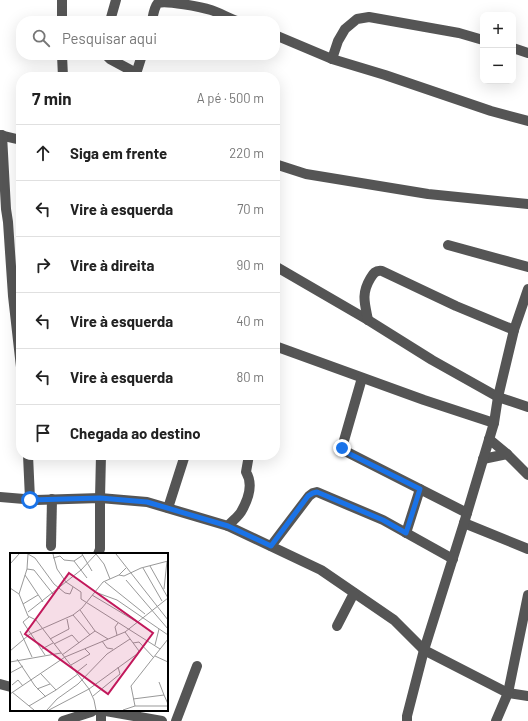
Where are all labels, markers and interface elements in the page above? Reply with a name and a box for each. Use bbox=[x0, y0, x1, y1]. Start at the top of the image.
map controls bbox=[480, 12, 516, 84]
button: + bbox=[480, 12, 516, 48]
search box bbox=[16, 16, 280, 60]
icon: search bbox=[30, 27, 52, 49]
text: Pesquisar aqui bbox=[62, 29, 157, 47]
button: − bbox=[480, 48, 516, 84]
text: 7 min bbox=[32, 88, 72, 108]
text: A pé · 500 m bbox=[197, 90, 264, 106]
icon: ahead bbox=[32, 142, 54, 164]
text: Siga em frente bbox=[70, 144, 167, 162]
text: 220 m bbox=[229, 145, 264, 161]
icon: left bbox=[32, 198, 54, 220]
text: Vire à esquerda bbox=[70, 200, 173, 218]
text: 70 m bbox=[237, 201, 264, 217]
icon: right bbox=[32, 254, 54, 276]
text: Vire à direita bbox=[70, 256, 154, 274]
text: 90 m bbox=[237, 257, 264, 273]
icon: left bbox=[32, 310, 54, 332]
text: Vire à esquerda bbox=[70, 312, 173, 330]
text: 40 m bbox=[236, 313, 264, 329]
icon: left bbox=[32, 366, 54, 388]
text: Vire à esquerda bbox=[70, 368, 173, 386]
text: 80 m bbox=[237, 369, 264, 385]
icon: arrive bbox=[32, 422, 54, 444]
text: Chegada ao destino bbox=[70, 424, 201, 442]
route end bbox=[333, 439, 351, 457]
route start bbox=[21, 491, 39, 509]
inset map bbox=[10, 553, 168, 711]

